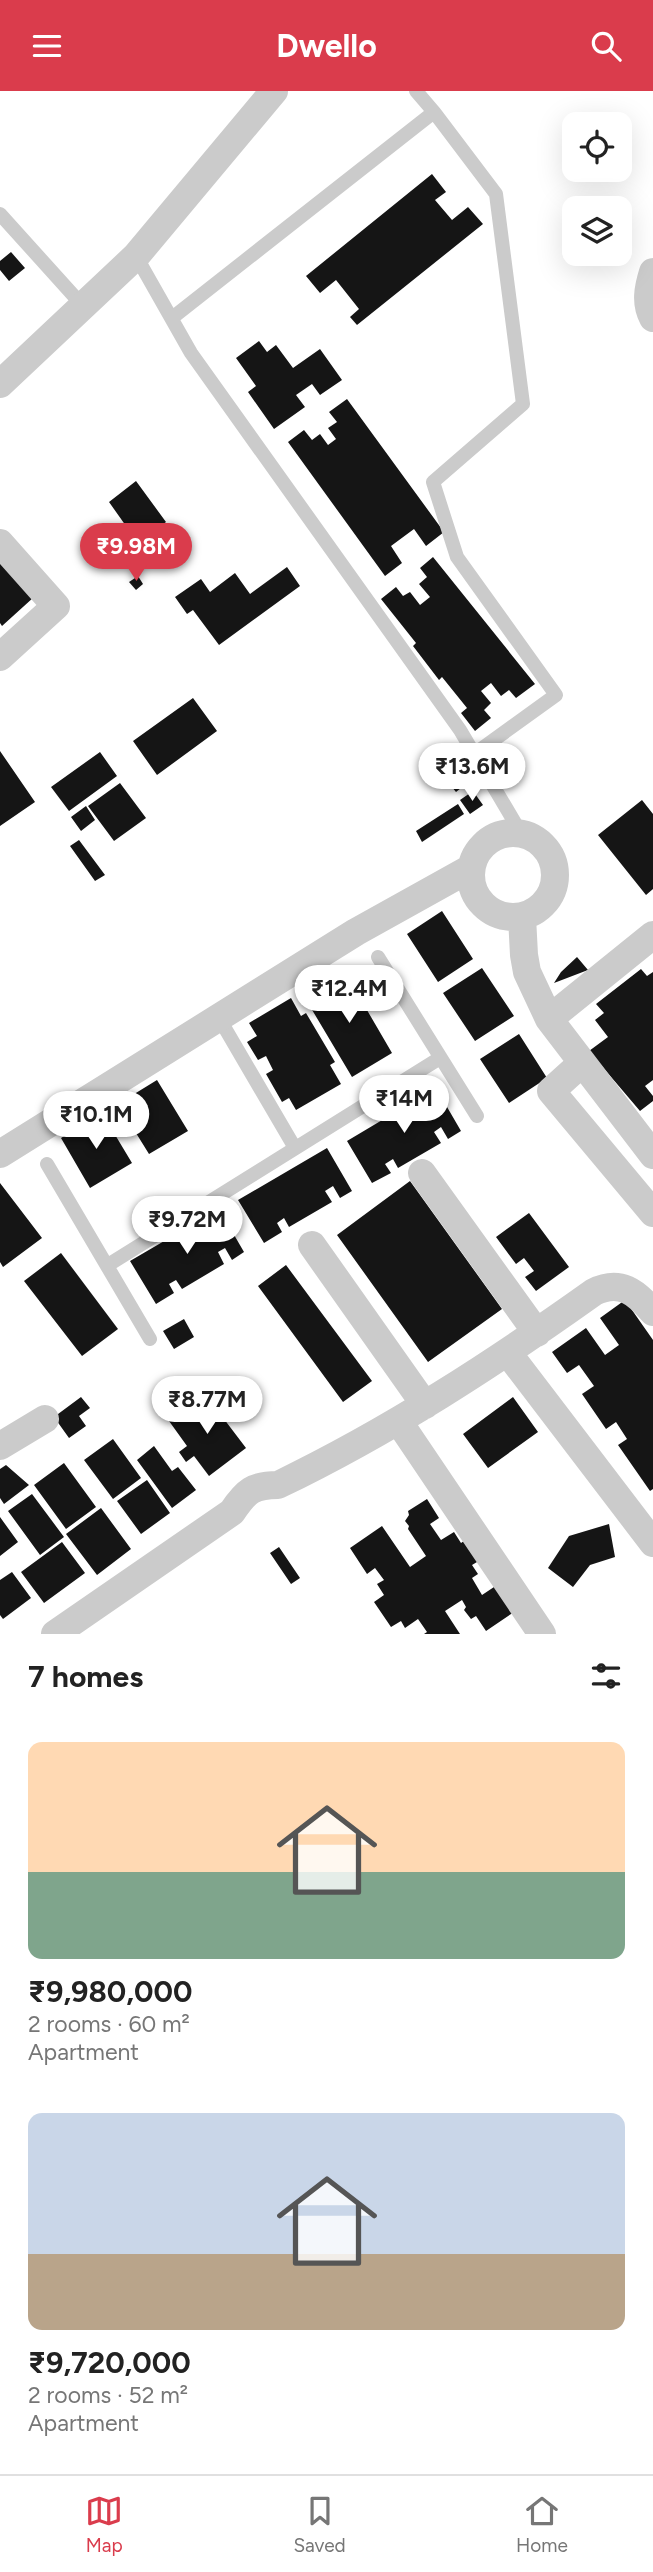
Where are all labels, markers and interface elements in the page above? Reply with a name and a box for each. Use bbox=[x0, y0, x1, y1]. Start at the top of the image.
icon: menu bbox=[28, 27, 66, 65]
text: Dwello bbox=[276, 27, 377, 65]
icon: search bbox=[587, 27, 625, 65]
map controls bbox=[562, 112, 632, 266]
button: locate bbox=[562, 112, 632, 182]
button: layers bbox=[562, 196, 632, 266]
pin: ₹9.98M bbox=[79, 524, 193, 583]
text: ₹9.98M bbox=[96, 532, 176, 560]
pin: ₹13.6M bbox=[415, 743, 529, 803]
text: ₹13.6M bbox=[434, 752, 510, 780]
pin: ₹12.4M bbox=[292, 965, 406, 1025]
text: ₹12.4M bbox=[311, 974, 387, 1002]
pin: ₹14M bbox=[363, 1075, 445, 1135]
text: ₹14M bbox=[375, 1084, 433, 1112]
pin: ₹10.1M bbox=[39, 1091, 153, 1151]
text: ₹10.1M bbox=[59, 1100, 133, 1128]
pin: ₹9.72M bbox=[130, 1197, 244, 1256]
text: ₹9.72M bbox=[148, 1205, 226, 1233]
pin: ₹8.77M bbox=[150, 1377, 264, 1436]
text: ₹8.77M bbox=[168, 1385, 246, 1413]
icon: filters bbox=[587, 1657, 625, 1695]
text: 7 homes bbox=[28, 1658, 143, 1695]
icon: home bbox=[264, 1787, 390, 1913]
text: ₹9,980,000 bbox=[28, 1973, 192, 2010]
text: 2 rooms · 60 m² bbox=[28, 2010, 190, 2038]
text: Apartment bbox=[28, 2038, 139, 2066]
icon: home bbox=[264, 2158, 390, 2284]
text: ₹9,720,000 bbox=[28, 2344, 191, 2381]
text: 2 rooms · 52 m² bbox=[28, 2381, 188, 2409]
text: Apartment bbox=[28, 2409, 139, 2437]
tab: Map bbox=[85, 2492, 123, 2557]
tab: Saved bbox=[293, 2492, 346, 2557]
tab: Home bbox=[516, 2492, 568, 2557]

